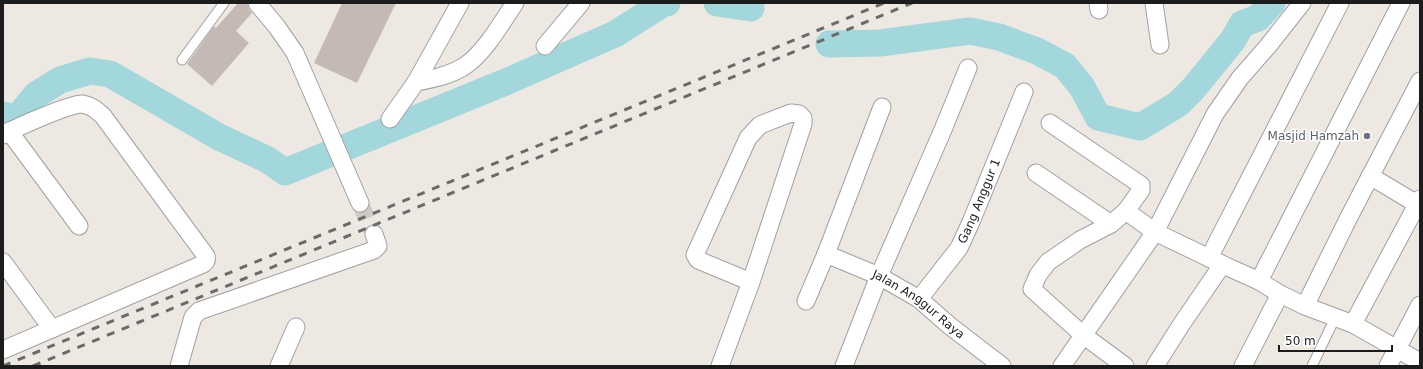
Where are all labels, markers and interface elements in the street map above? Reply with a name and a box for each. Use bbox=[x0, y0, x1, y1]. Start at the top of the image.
place label: Masjid Hamzah bbox=[1268, 129, 1359, 143]
marker: Masjid Hamzah bbox=[1362, 131, 1372, 141]
street label: Gang Anggur 1 bbox=[955, 156, 1003, 246]
street label: Jalan Anggur Raya bbox=[869, 267, 967, 342]
scale bar bbox=[1279, 327, 1392, 353]
text: 50 m bbox=[1285, 334, 1316, 348]

